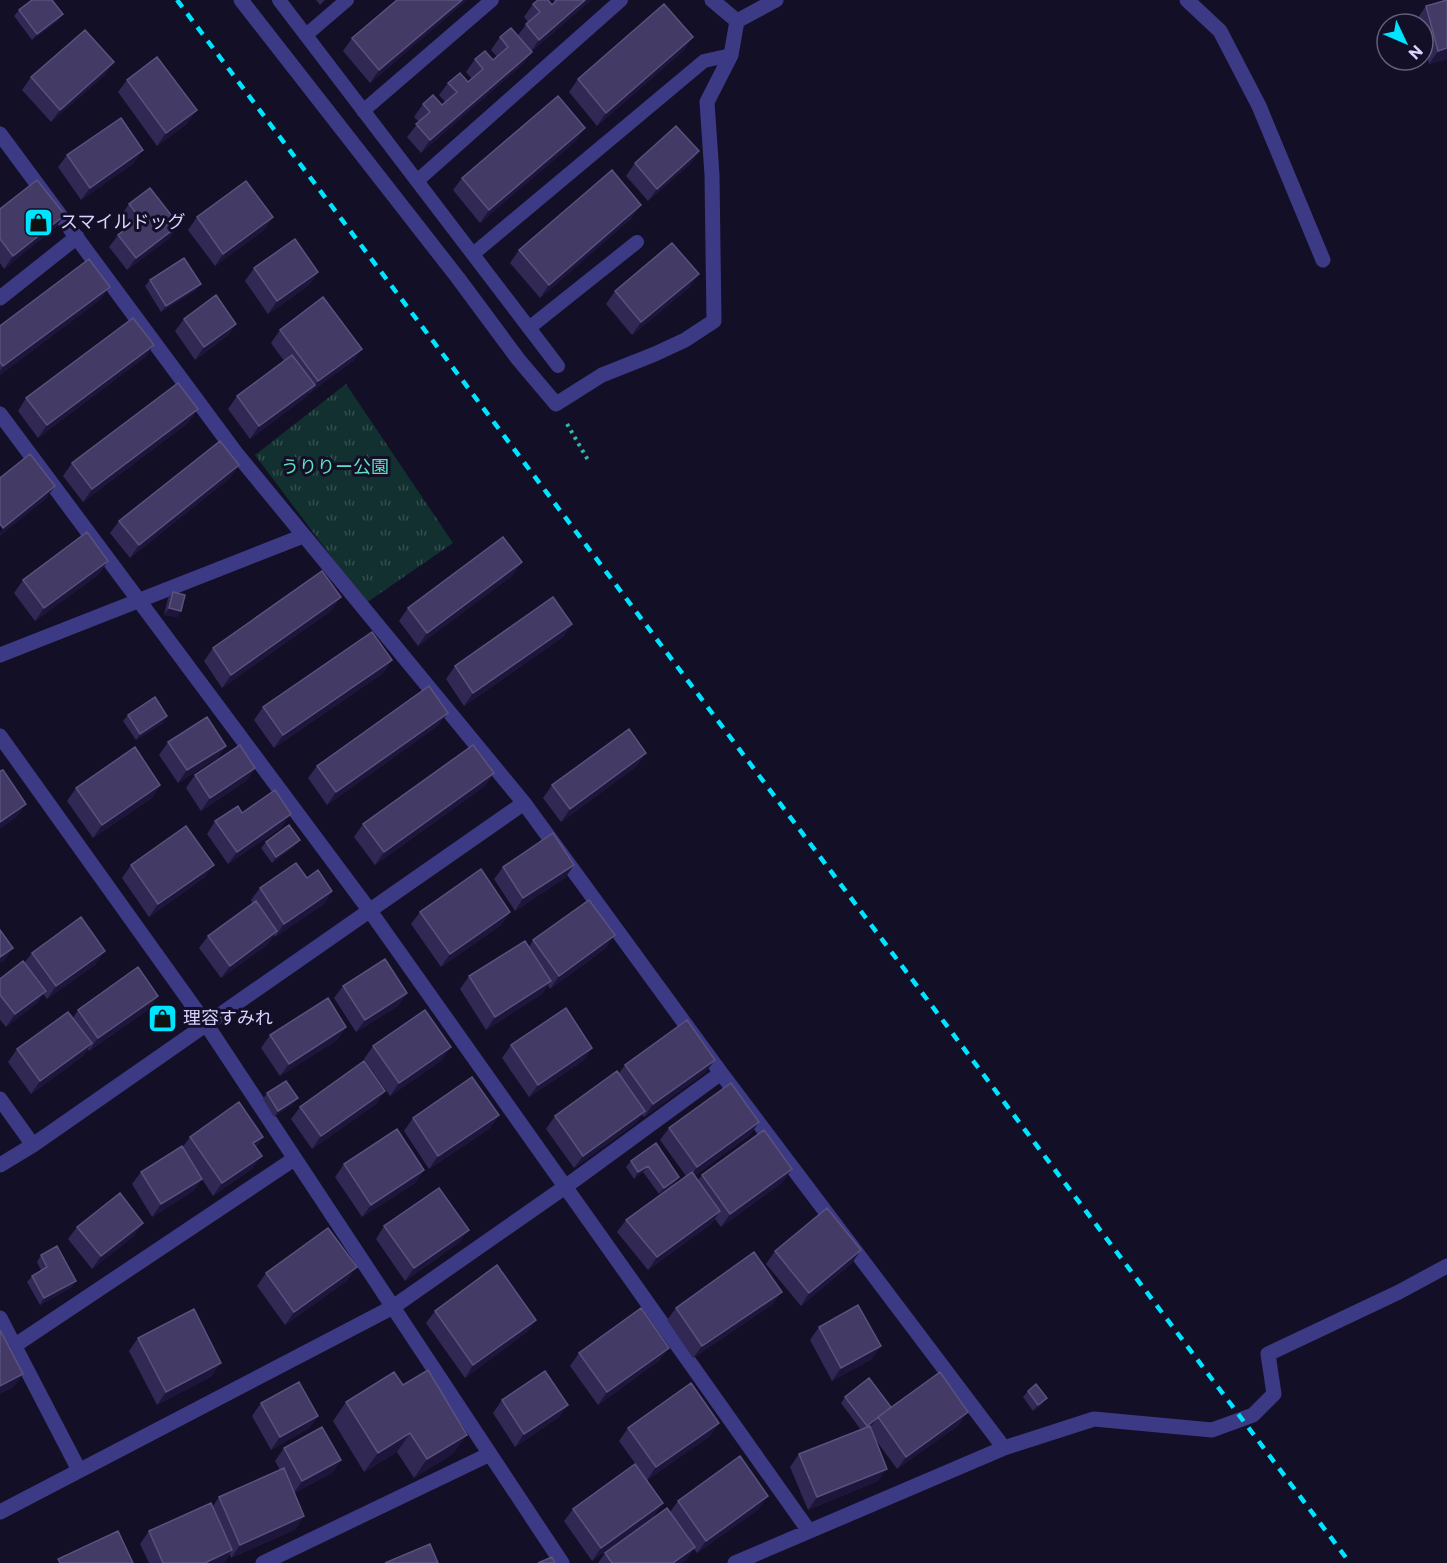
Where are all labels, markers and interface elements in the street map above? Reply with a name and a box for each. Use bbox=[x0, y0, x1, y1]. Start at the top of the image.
north arrow bbox=[1375, 12, 1435, 72]
text: N bbox=[1405, 42, 1427, 64]
shop icon: スマイルドッグ bbox=[23, 206, 55, 238]
place label: スマイルドッグ bbox=[60, 210, 185, 232]
park label: うりりー公園 bbox=[281, 455, 389, 477]
shop icon: 理容すみれ bbox=[146, 1002, 178, 1034]
place label: 理容すみれ bbox=[183, 1006, 273, 1028]

